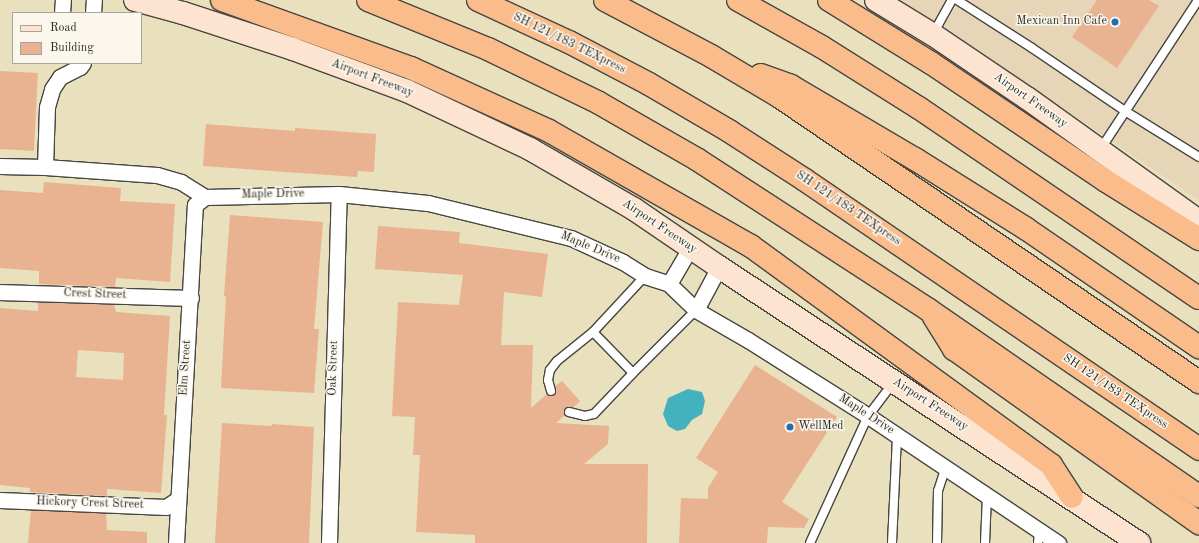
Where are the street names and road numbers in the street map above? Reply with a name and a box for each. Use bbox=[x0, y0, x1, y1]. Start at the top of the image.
street label: SH 121/183 TEXpress bbox=[510, 10, 628, 78]
street label: Airport Freeway bbox=[329, 57, 415, 101]
street label: Airport Freeway bbox=[990, 70, 1070, 132]
street label: SH 121/183 TEXpress bbox=[793, 168, 903, 250]
street label: Maple Drive bbox=[241, 187, 305, 203]
street label: Airport Freeway bbox=[619, 197, 699, 257]
street label: Maple Drive bbox=[558, 229, 622, 267]
street label: Crest Street bbox=[63, 287, 127, 303]
street label: Elm Street bbox=[177, 339, 195, 397]
street label: Oak Street bbox=[326, 340, 342, 396]
street label: SH 121/183 TEXpress bbox=[1060, 351, 1170, 433]
street label: Airport Freeway bbox=[890, 375, 970, 435]
street label: Maple Drive bbox=[836, 392, 896, 438]
street label: Hickory Crest Street bbox=[36, 495, 144, 513]

